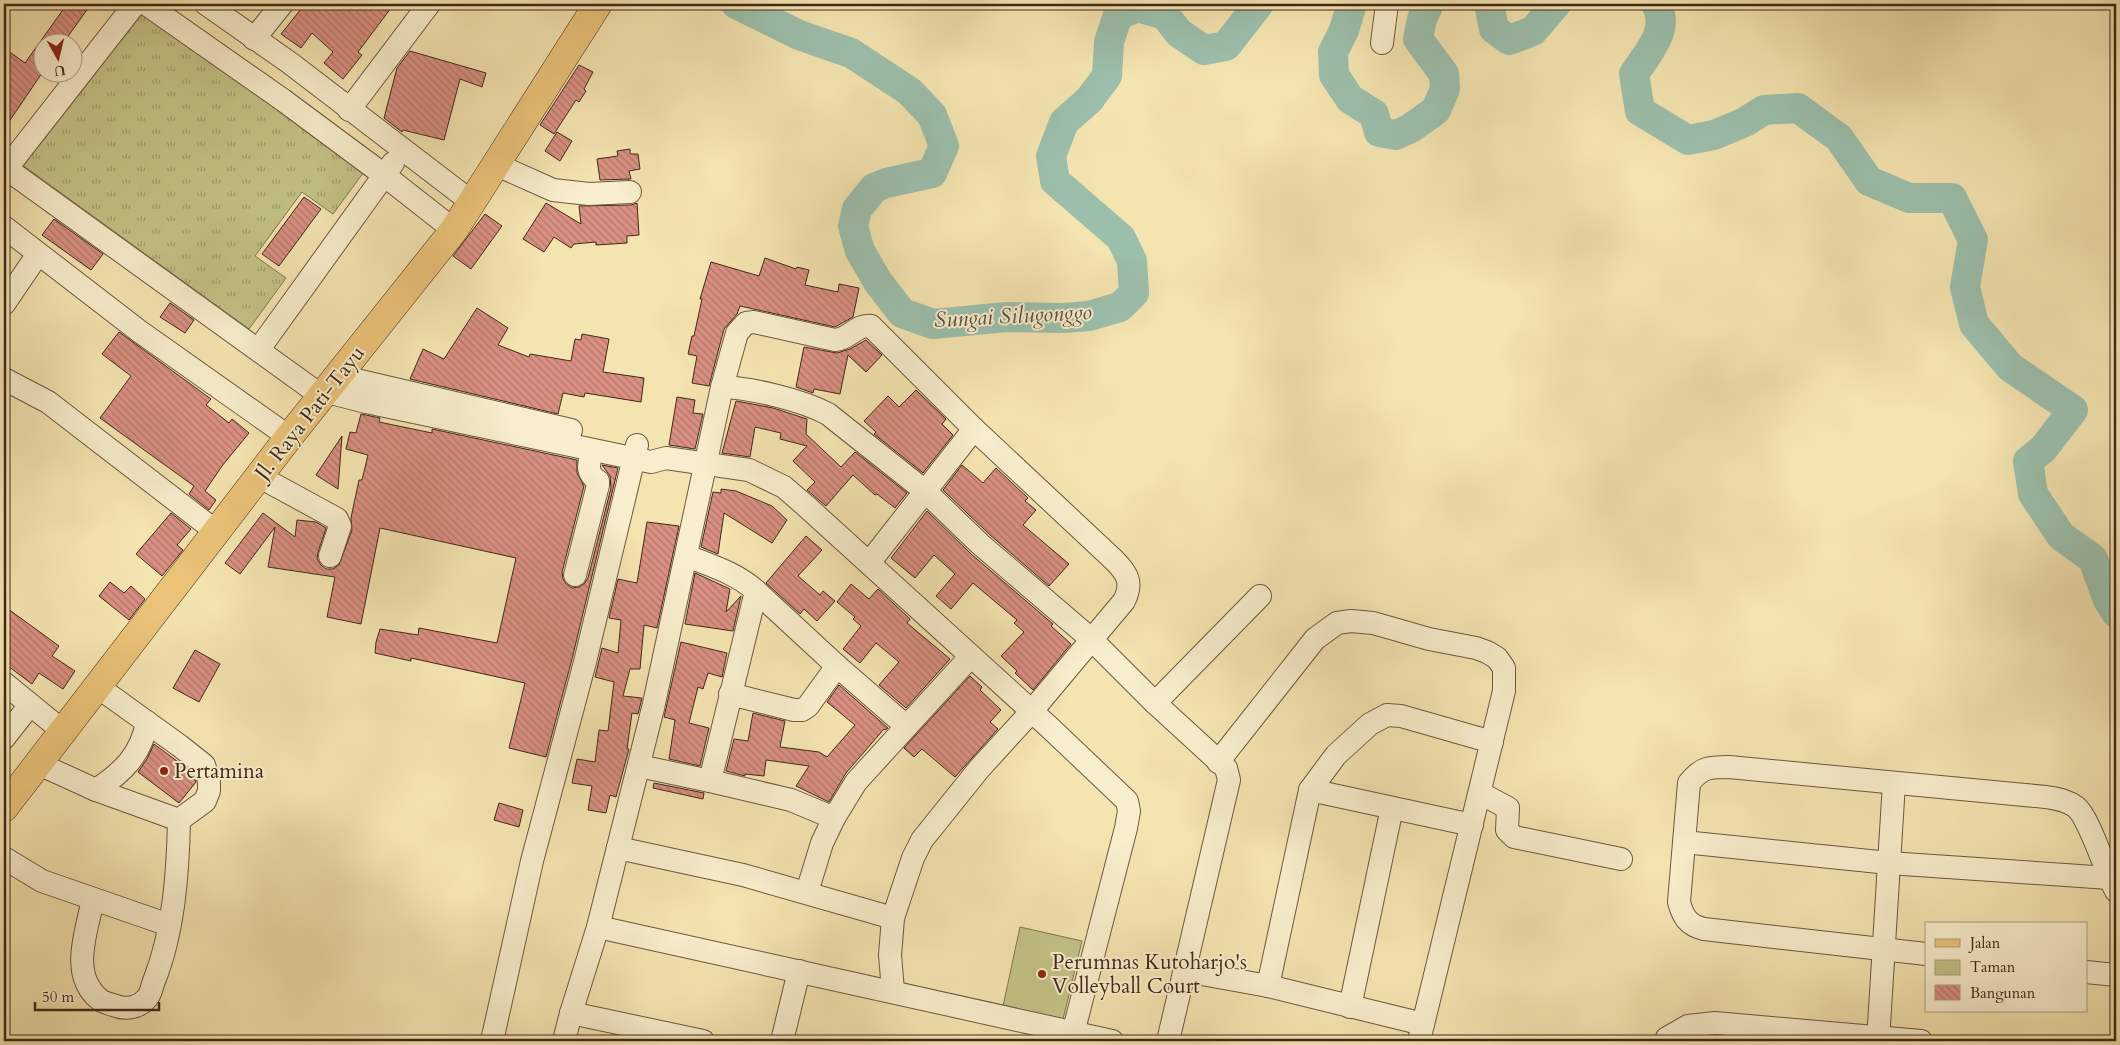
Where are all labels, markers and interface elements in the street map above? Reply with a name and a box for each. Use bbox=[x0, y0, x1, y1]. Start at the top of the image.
north arrow bbox=[32, 32, 82, 82]
text: U bbox=[52, 60, 67, 81]
water label: Sungai Silugonggo bbox=[933, 297, 1093, 335]
street label: Jl. Raya Pati-Tayu bbox=[246, 340, 372, 489]
place label: Pertamina bbox=[174, 757, 264, 786]
marker: Pertamina bbox=[158, 765, 170, 777]
legend bbox=[1925, 922, 2088, 1012]
text: Jalan bbox=[1968, 933, 2001, 953]
place label: Perumnas Kutoharjo's Volleyball Court bbox=[1052, 948, 1247, 1001]
text: Taman bbox=[1970, 957, 2016, 977]
marker: Perumnas Kutoharjo's Volleyball Court bbox=[1036, 968, 1048, 980]
scale bar bbox=[35, 980, 159, 1012]
text: Bangunan bbox=[1970, 983, 2036, 1003]
text: 50 m bbox=[42, 987, 74, 1007]

